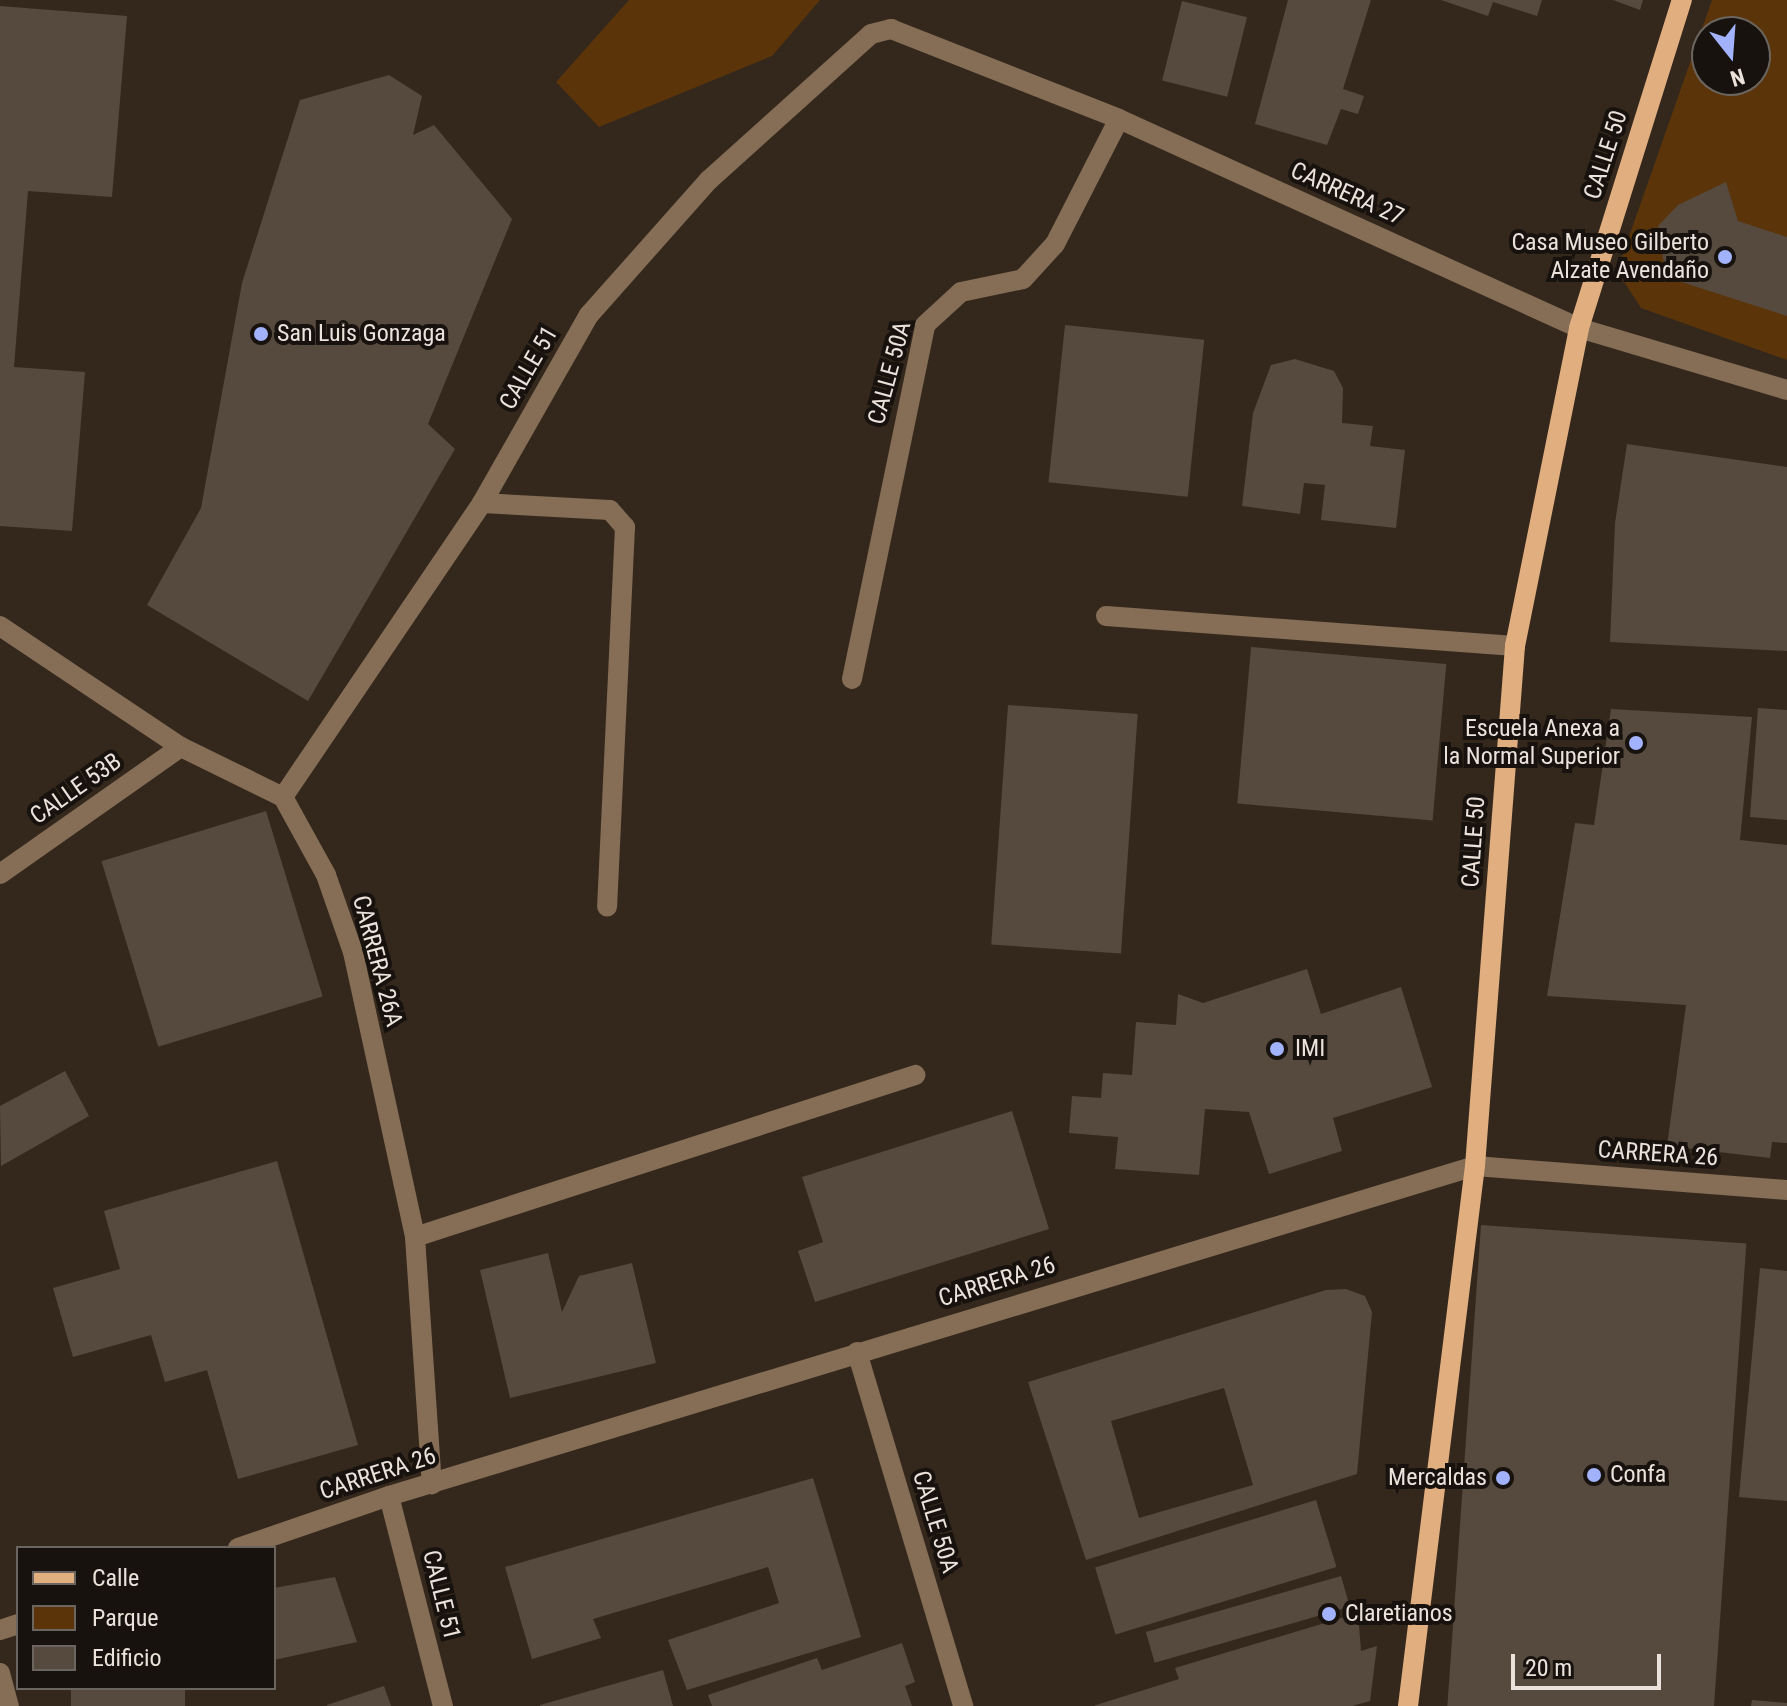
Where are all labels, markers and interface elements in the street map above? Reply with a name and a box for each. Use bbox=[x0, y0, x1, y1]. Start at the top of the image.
north arrow bbox=[1691, 16, 1771, 96]
text: N bbox=[1727, 64, 1748, 91]
street label: CALLE 50 bbox=[1578, 107, 1634, 203]
street label: CARRERA 27 bbox=[1286, 156, 1408, 232]
place label: Casa Museo Gilberto Alzate Avendaño bbox=[1511, 229, 1709, 285]
marker: Casa Museo Gilberto Alzate Avendaño bbox=[1716, 248, 1734, 266]
street label: CALLE 50A bbox=[862, 318, 918, 428]
place label: San Luis Gonzaga bbox=[277, 320, 446, 348]
street label: CALLE 51 bbox=[494, 321, 564, 415]
marker: San Luis Gonzaga bbox=[252, 325, 270, 343]
place label: Escuela Anexa a la Normal Superior bbox=[1443, 715, 1620, 771]
marker: Escuela Anexa a la Normal Superior bbox=[1627, 734, 1645, 752]
street label: CALLE 53B bbox=[25, 747, 127, 831]
street label: CALLE 50 bbox=[1456, 795, 1492, 889]
street label: CARRERA 26A bbox=[346, 892, 408, 1030]
place label: IMI bbox=[1295, 1035, 1325, 1063]
marker: IMI bbox=[1266, 1038, 1288, 1060]
street label: CARRERA 26 bbox=[1597, 1135, 1719, 1173]
street label: CARRERA 26 bbox=[935, 1251, 1059, 1313]
street label: CARRERA 26 bbox=[316, 1442, 440, 1506]
place label: Confa bbox=[1610, 1461, 1666, 1489]
place label: Mercaldas bbox=[1388, 1464, 1487, 1492]
marker: Confa bbox=[1585, 1466, 1603, 1484]
street label: CALLE 50A bbox=[906, 1467, 964, 1577]
marker: Mercaldas bbox=[1494, 1469, 1512, 1487]
legend bbox=[16, 1546, 276, 1690]
street label: CALLE 51 bbox=[416, 1547, 466, 1643]
text: Calle bbox=[92, 1564, 139, 1592]
place label: Claretianos bbox=[1345, 1600, 1453, 1628]
text: Parque bbox=[92, 1604, 159, 1632]
marker: Claretianos bbox=[1320, 1605, 1338, 1623]
scale bar bbox=[1515, 1638, 1665, 1688]
text: Edificio bbox=[92, 1644, 162, 1672]
text: 20 m bbox=[1525, 1654, 1572, 1682]

